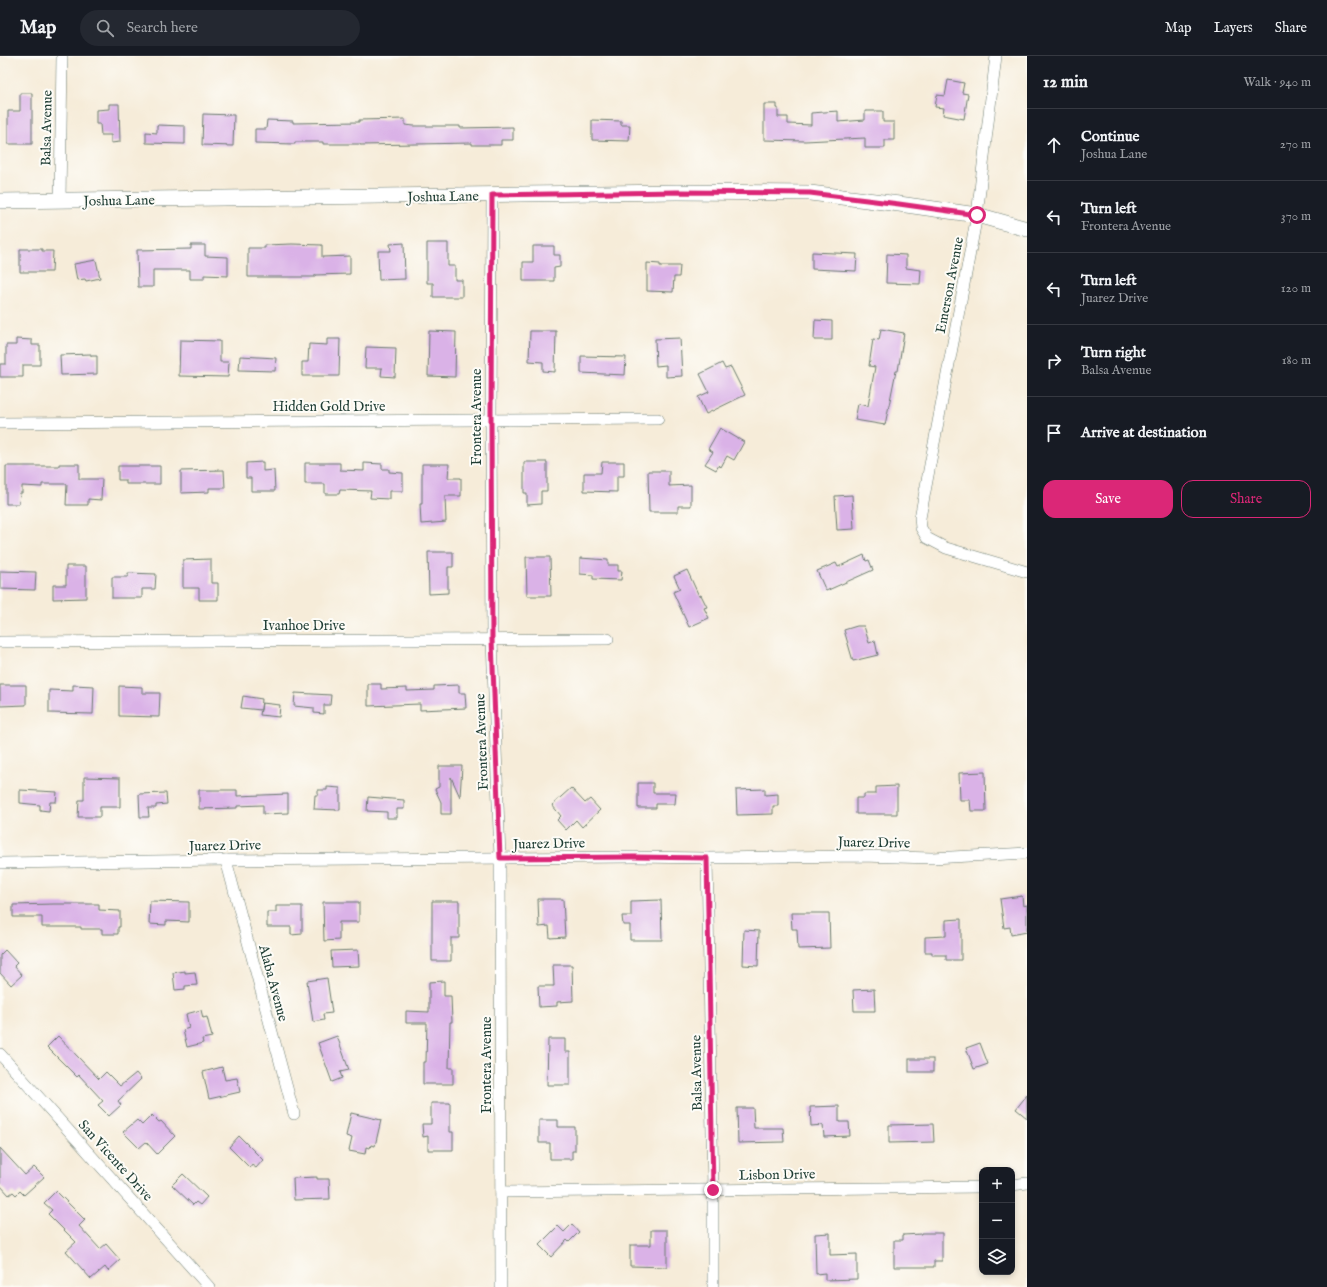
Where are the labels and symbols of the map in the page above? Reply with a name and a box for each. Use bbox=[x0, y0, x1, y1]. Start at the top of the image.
street label: Balsa Avenue bbox=[37, 89, 57, 166]
street label: Joshua Lane bbox=[405, 187, 479, 207]
street label: Joshua Lane bbox=[81, 191, 155, 211]
route start bbox=[968, 206, 986, 224]
street label: Emerson Avenue bbox=[932, 235, 968, 335]
street label: Frontera Avenue bbox=[468, 368, 486, 466]
street label: Hidden Gold Drive bbox=[272, 398, 386, 416]
street label: Ivanhoe Drive bbox=[263, 617, 346, 635]
street label: Frontera Avenue bbox=[471, 693, 493, 791]
street label: Juarez Drive bbox=[836, 833, 911, 853]
street label: Juarez Drive bbox=[511, 834, 586, 854]
street label: Juarez Drive bbox=[187, 836, 262, 856]
street label: Alaba Avenue bbox=[254, 942, 292, 1024]
street label: Frontera Avenue bbox=[478, 1016, 496, 1114]
street label: Balsa Avenue bbox=[687, 1034, 707, 1111]
street label: San Vicente Drive bbox=[74, 1116, 157, 1206]
street label: Lisbon Drive bbox=[738, 1165, 816, 1185]
route end bbox=[704, 1181, 722, 1199]

